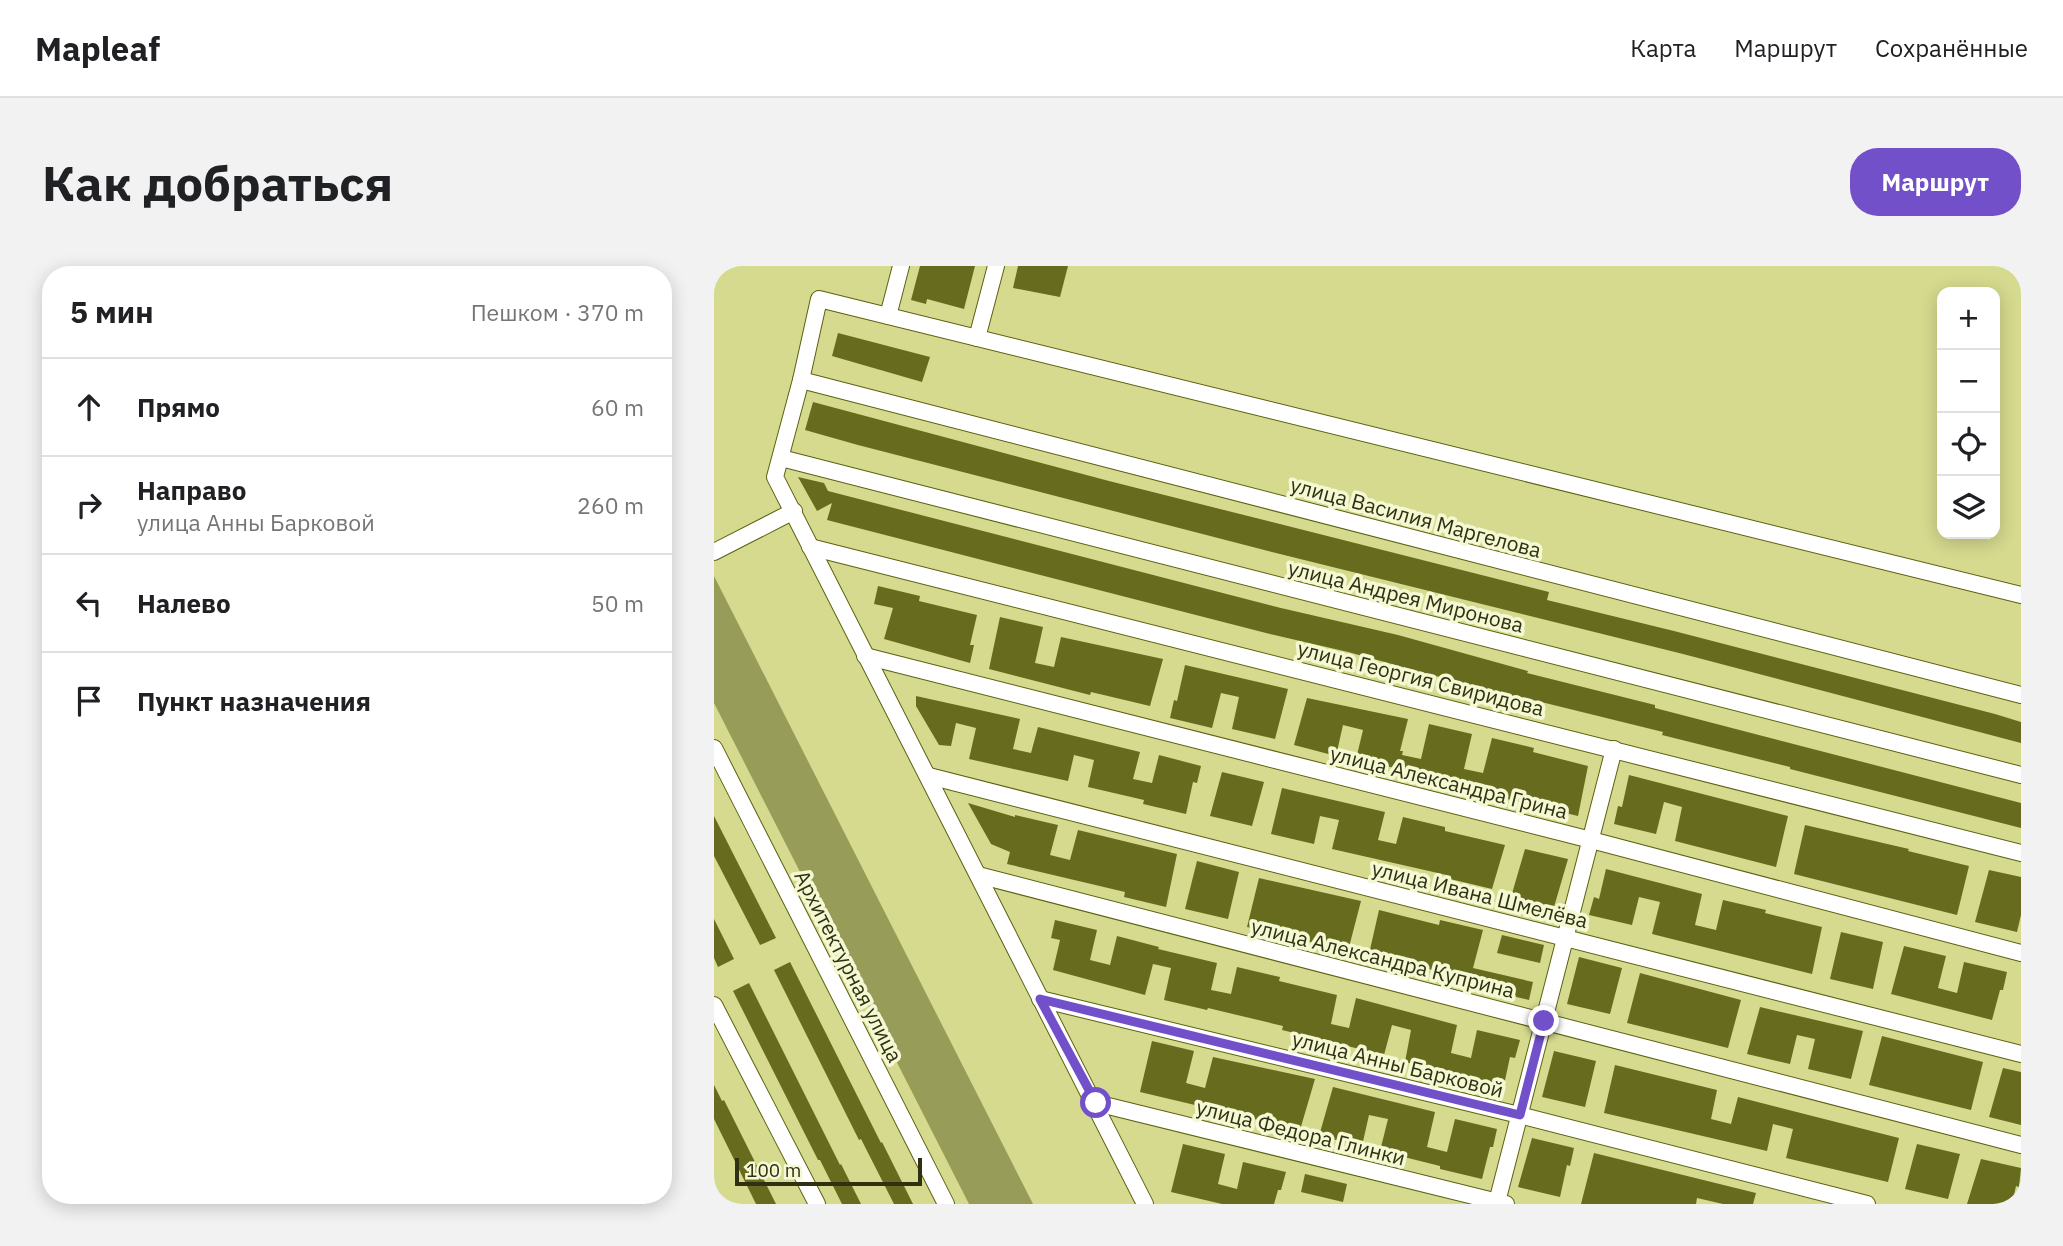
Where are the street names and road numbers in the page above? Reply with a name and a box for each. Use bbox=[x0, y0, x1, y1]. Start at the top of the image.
street label: улица Василия Маргелова bbox=[1288, 470, 1544, 564]
street label: улица Андрея Миронова bbox=[1285, 553, 1527, 639]
street label: улица Георгия Свиридова bbox=[1295, 634, 1547, 722]
street label: улица Александра Грина bbox=[1327, 739, 1571, 825]
street label: улица Ивана Шмелёва bbox=[1369, 854, 1591, 934]
street label: Архитектурная улица bbox=[788, 865, 910, 1067]
street label: улица Александра Куприна bbox=[1248, 912, 1518, 1004]
street label: улица Анны Барковой bbox=[1289, 1024, 1507, 1104]
street label: улица Федора Глинки bbox=[1194, 1092, 1408, 1172]

